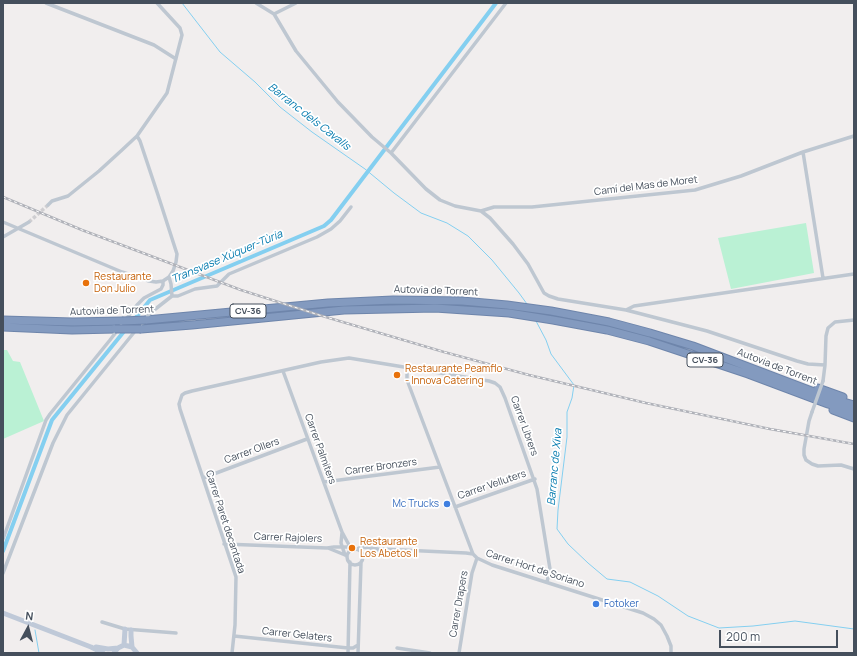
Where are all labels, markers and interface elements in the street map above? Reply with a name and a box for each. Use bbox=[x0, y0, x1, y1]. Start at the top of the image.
water label: Barranc dels Cavalls bbox=[265, 81, 353, 153]
street label: Camí del Mas de Moret bbox=[594, 174, 698, 198]
water label: Transvase Xùquer-Tùria bbox=[170, 228, 284, 286]
place label: Restaurante Don Julio bbox=[94, 271, 151, 294]
marker: Restaurante Don Julio bbox=[81, 278, 91, 288]
street label: Autovia de Torrent bbox=[394, 284, 478, 298]
street label: Autovia de Torrent bbox=[70, 304, 154, 318]
road number: CV-36 bbox=[230, 304, 266, 318]
street label: Autovia de Torrent bbox=[735, 346, 819, 388]
road number: CV-36 bbox=[687, 353, 723, 367]
place label: Restaurante Peamflo - Innova Catering bbox=[405, 363, 502, 386]
marker: Restaurante Peamflo - Innova Catering bbox=[392, 370, 402, 380]
street label: Carrer Librers bbox=[508, 395, 540, 457]
street label: Carrer Palmiters bbox=[302, 412, 338, 486]
water label: Barranc de Xiva bbox=[545, 428, 565, 506]
street label: Carrer Ollers bbox=[223, 435, 281, 467]
street label: Carrer Bronzers bbox=[344, 456, 418, 478]
street label: Carrer Velluters bbox=[456, 468, 528, 502]
street label: Carrer Paret decantada bbox=[203, 469, 247, 575]
place label: Mc Trucks bbox=[392, 498, 439, 510]
marker: Mc Trucks bbox=[442, 499, 452, 509]
street label: Carrer Rajolers bbox=[254, 531, 322, 545]
place label: Restaurante Los Abetos II bbox=[360, 536, 418, 560]
marker: Restaurante Los Abetos II bbox=[347, 543, 357, 553]
street label: Carrer Hort de Soriano bbox=[484, 547, 586, 591]
street label: Carrer Drapers bbox=[447, 570, 471, 638]
place label: Fotoker bbox=[604, 598, 639, 610]
marker: Fotoker bbox=[591, 599, 601, 609]
north arrow bbox=[8, 608, 48, 648]
text: N bbox=[25, 608, 34, 624]
scale bar bbox=[721, 622, 840, 648]
street label: Carrer Gelaters bbox=[261, 625, 333, 645]
text: 200 m bbox=[726, 628, 760, 645]

